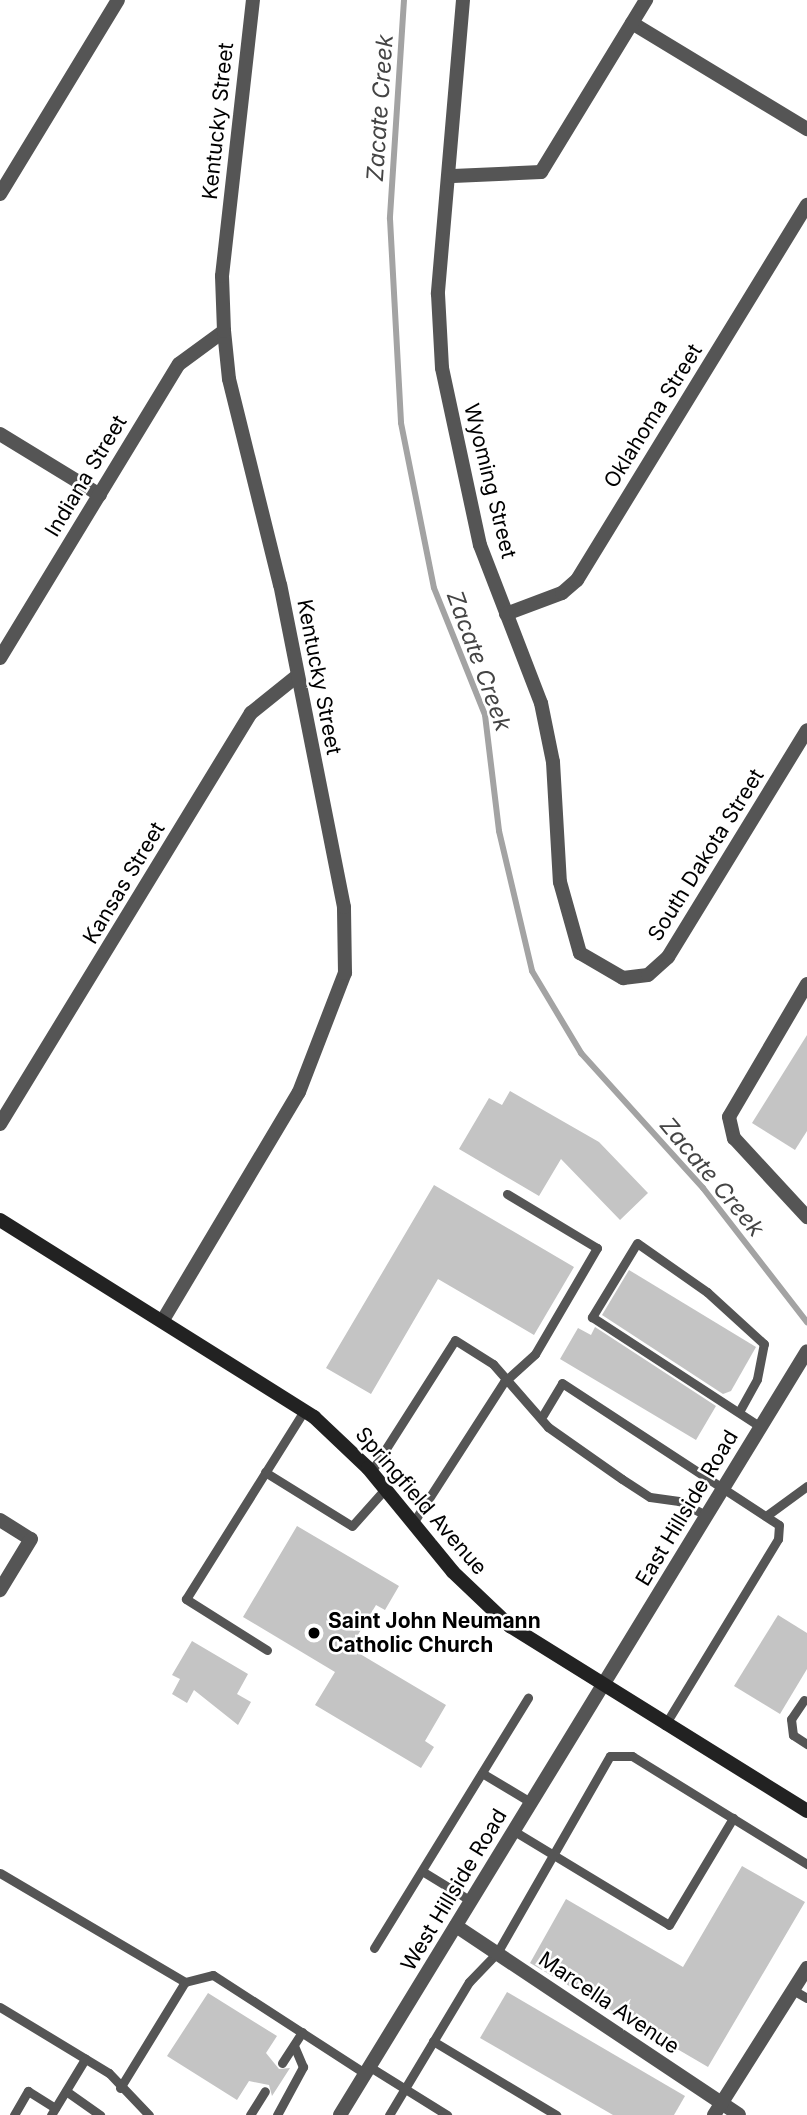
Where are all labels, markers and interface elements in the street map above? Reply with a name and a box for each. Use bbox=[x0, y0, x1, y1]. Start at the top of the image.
water label: Zacate Creek bbox=[361, 34, 399, 182]
street label: Kentucky Street bbox=[197, 41, 239, 201]
street label: Oklahoma Street bbox=[599, 339, 707, 493]
street label: Wyoming Street bbox=[459, 401, 521, 561]
street label: Indiana Street bbox=[40, 411, 132, 541]
water label: Zacate Creek bbox=[441, 587, 517, 735]
street label: Kentucky Street bbox=[292, 597, 346, 757]
street label: South Dakota Street bbox=[643, 764, 769, 946]
street label: Kansas Street bbox=[78, 818, 170, 948]
water label: Zacate Creek bbox=[654, 1112, 770, 1242]
street label: Springfield Avenue bbox=[350, 1422, 492, 1580]
street label: East Hillside Road bbox=[631, 1426, 743, 1590]
place label: Saint John Neumann Catholic Church bbox=[328, 1608, 541, 1658]
marker: Saint John Neumann Catholic Church bbox=[306, 1625, 322, 1641]
street label: West Hillside Road bbox=[396, 1804, 512, 1976]
street label: Marcella Avenue bbox=[534, 1947, 684, 2059]

